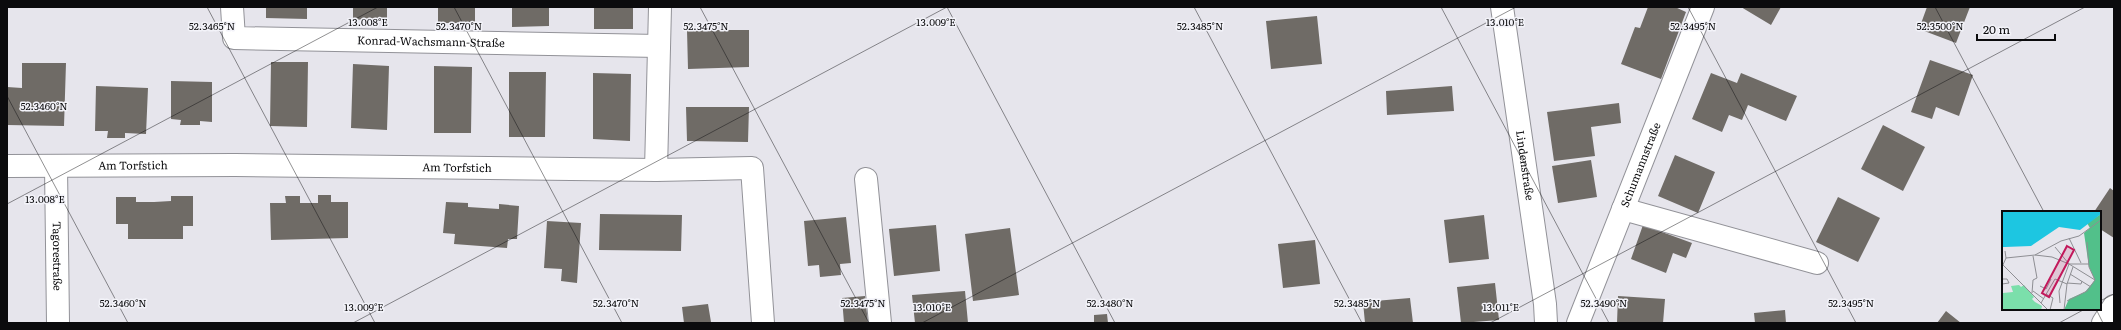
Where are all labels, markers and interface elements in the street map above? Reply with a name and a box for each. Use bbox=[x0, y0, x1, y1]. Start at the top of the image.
text: 13.008°E bbox=[348, 14, 388, 29]
text: 13.009°E bbox=[916, 14, 956, 29]
text: 13.010°E bbox=[1486, 14, 1524, 29]
scale bar bbox=[1977, 16, 2055, 42]
text: 52.3465°N bbox=[189, 18, 235, 33]
text: 52.3470°N bbox=[436, 18, 482, 33]
text: 52.3475°N bbox=[683, 18, 729, 33]
text: 52.3485°N bbox=[1177, 18, 1223, 33]
text: 52.3495°N bbox=[1670, 18, 1716, 33]
text: 52.3500°N bbox=[1916, 18, 1964, 33]
text: 20 m bbox=[1983, 20, 2010, 38]
street label: Konrad-Wachsmann-Straße bbox=[357, 31, 505, 50]
text: 52.3460°N bbox=[20, 98, 68, 113]
street label: Schumannstraße bbox=[1616, 119, 1664, 209]
street label: Lindenstraße bbox=[1513, 129, 1539, 202]
street label: Am Torfstich bbox=[98, 156, 168, 173]
street label: Am Torfstich bbox=[422, 158, 492, 175]
text: 13.008°E bbox=[25, 191, 65, 206]
inset map bbox=[2002, 211, 2101, 310]
street label: Tagorestraße bbox=[50, 221, 67, 291]
text: 52.3460°N bbox=[99, 295, 147, 310]
text: 52.3470°N bbox=[593, 295, 639, 310]
text: 52.3475°N bbox=[840, 295, 886, 310]
text: 52.3480°N bbox=[1086, 295, 1134, 310]
text: 52.3485°N bbox=[1334, 295, 1380, 310]
text: 52.3490°N bbox=[1581, 295, 1627, 310]
text: 52.3495°N bbox=[1828, 295, 1874, 310]
text: 13.009°E bbox=[344, 299, 384, 314]
text: 13.010°E bbox=[913, 299, 951, 314]
text: 13.011°E bbox=[1483, 299, 1519, 314]

